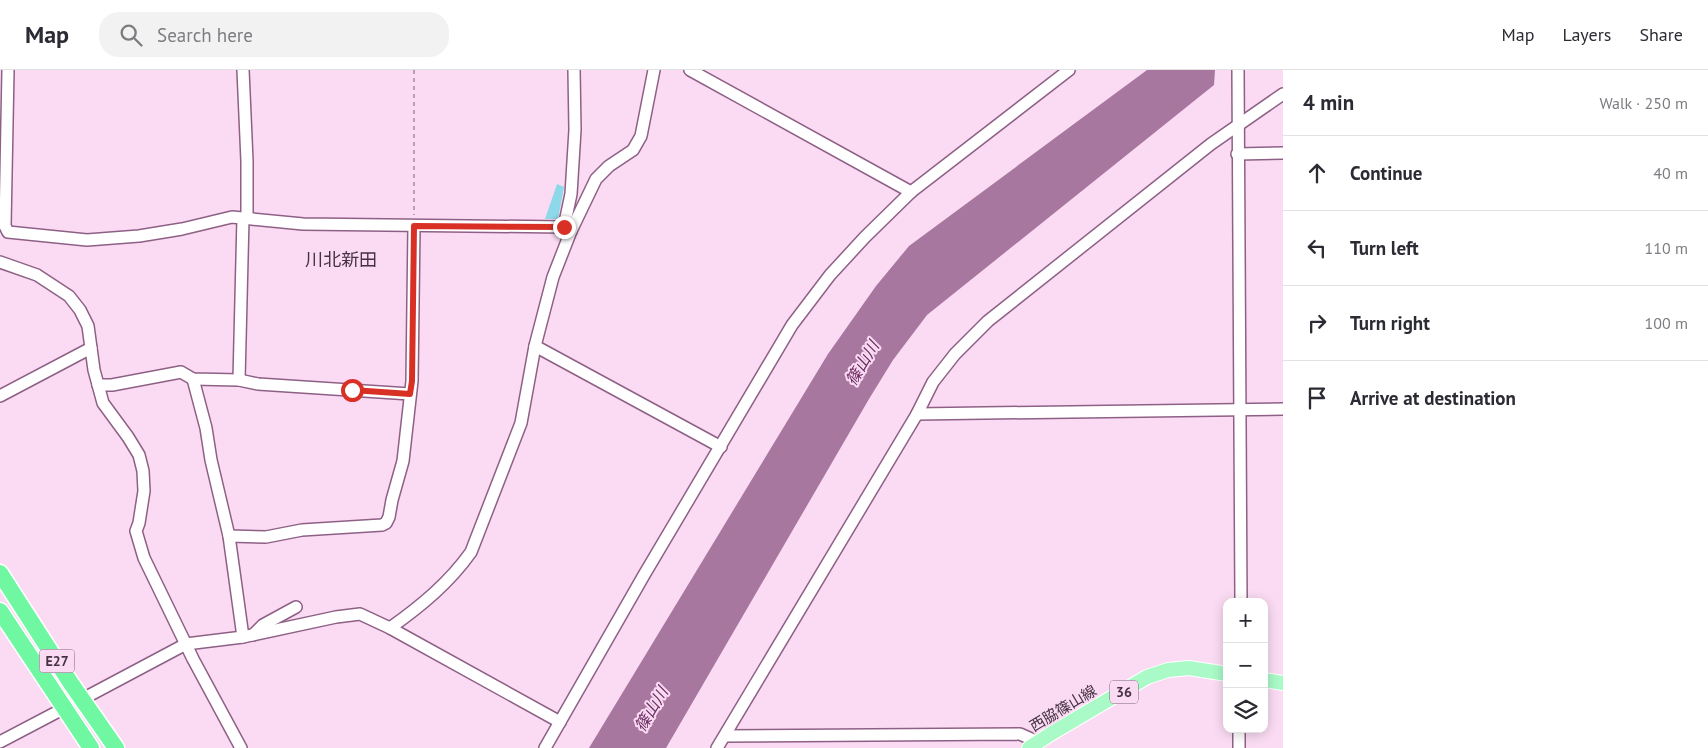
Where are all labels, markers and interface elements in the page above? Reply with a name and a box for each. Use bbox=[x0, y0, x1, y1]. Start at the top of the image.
search box bbox=[99, 12, 449, 57]
text: Map bbox=[25, 19, 69, 50]
icon: search bbox=[117, 21, 145, 49]
text: Search here bbox=[157, 23, 253, 47]
text: Map bbox=[1502, 23, 1534, 46]
text: Layers bbox=[1562, 23, 1611, 46]
text: Share bbox=[1639, 23, 1683, 46]
text: 4 min bbox=[1303, 89, 1354, 116]
text: Walk · 250 m bbox=[1599, 93, 1688, 113]
icon: ahead bbox=[1303, 159, 1331, 187]
text: Continue bbox=[1350, 161, 1422, 185]
text: 40 m bbox=[1653, 163, 1688, 183]
route end bbox=[553, 216, 576, 239]
icon: left bbox=[1303, 234, 1331, 262]
text: Turn left bbox=[1350, 236, 1419, 260]
text: 110 m bbox=[1645, 238, 1688, 258]
district label: 川北新田 bbox=[305, 248, 377, 271]
icon: right bbox=[1303, 309, 1331, 337]
text: Turn right bbox=[1350, 311, 1430, 335]
text: 100 m bbox=[1645, 313, 1688, 333]
water label: 篠山川 bbox=[841, 336, 884, 389]
route start bbox=[341, 379, 364, 402]
icon: arrive bbox=[1303, 384, 1331, 412]
text: Arrive at destination bbox=[1350, 386, 1516, 410]
map controls bbox=[1223, 598, 1268, 733]
button: + bbox=[1223, 598, 1268, 643]
button: − bbox=[1223, 643, 1268, 688]
road number: E27 bbox=[40, 650, 74, 672]
road number: 36 bbox=[1110, 680, 1138, 704]
street label: 西脇篠山線 bbox=[1026, 681, 1100, 735]
water label: 篠山川 bbox=[630, 682, 673, 735]
button: layers bbox=[1223, 688, 1268, 733]

